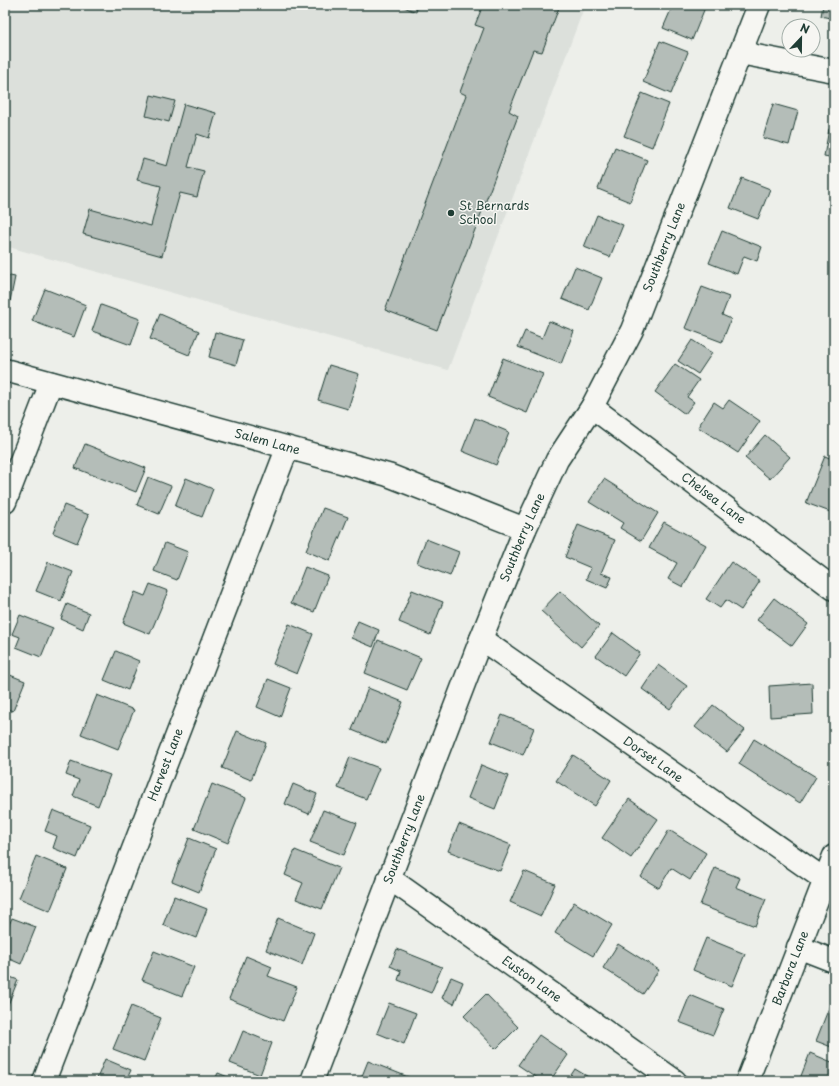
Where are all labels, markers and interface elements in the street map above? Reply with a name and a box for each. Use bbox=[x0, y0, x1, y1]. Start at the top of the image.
north arrow bbox=[781, 18, 821, 58]
text: N bbox=[798, 19, 812, 38]
place label: St Bernards School bbox=[459, 196, 530, 228]
street label: Southberry Lane bbox=[638, 199, 689, 294]
marker: St Bernards School bbox=[446, 208, 456, 218]
street label: Salem Lane bbox=[233, 423, 303, 459]
street label: Chelsea Lane bbox=[678, 467, 750, 528]
street label: Southberry Lane bbox=[495, 489, 549, 584]
street label: Harvest Lane bbox=[143, 725, 187, 803]
street label: Dorset Lane bbox=[620, 731, 687, 786]
street label: Southberry Lane bbox=[378, 791, 429, 886]
street label: Barbara Lane bbox=[767, 927, 812, 1008]
street label: Euston Lane bbox=[499, 951, 566, 1006]

